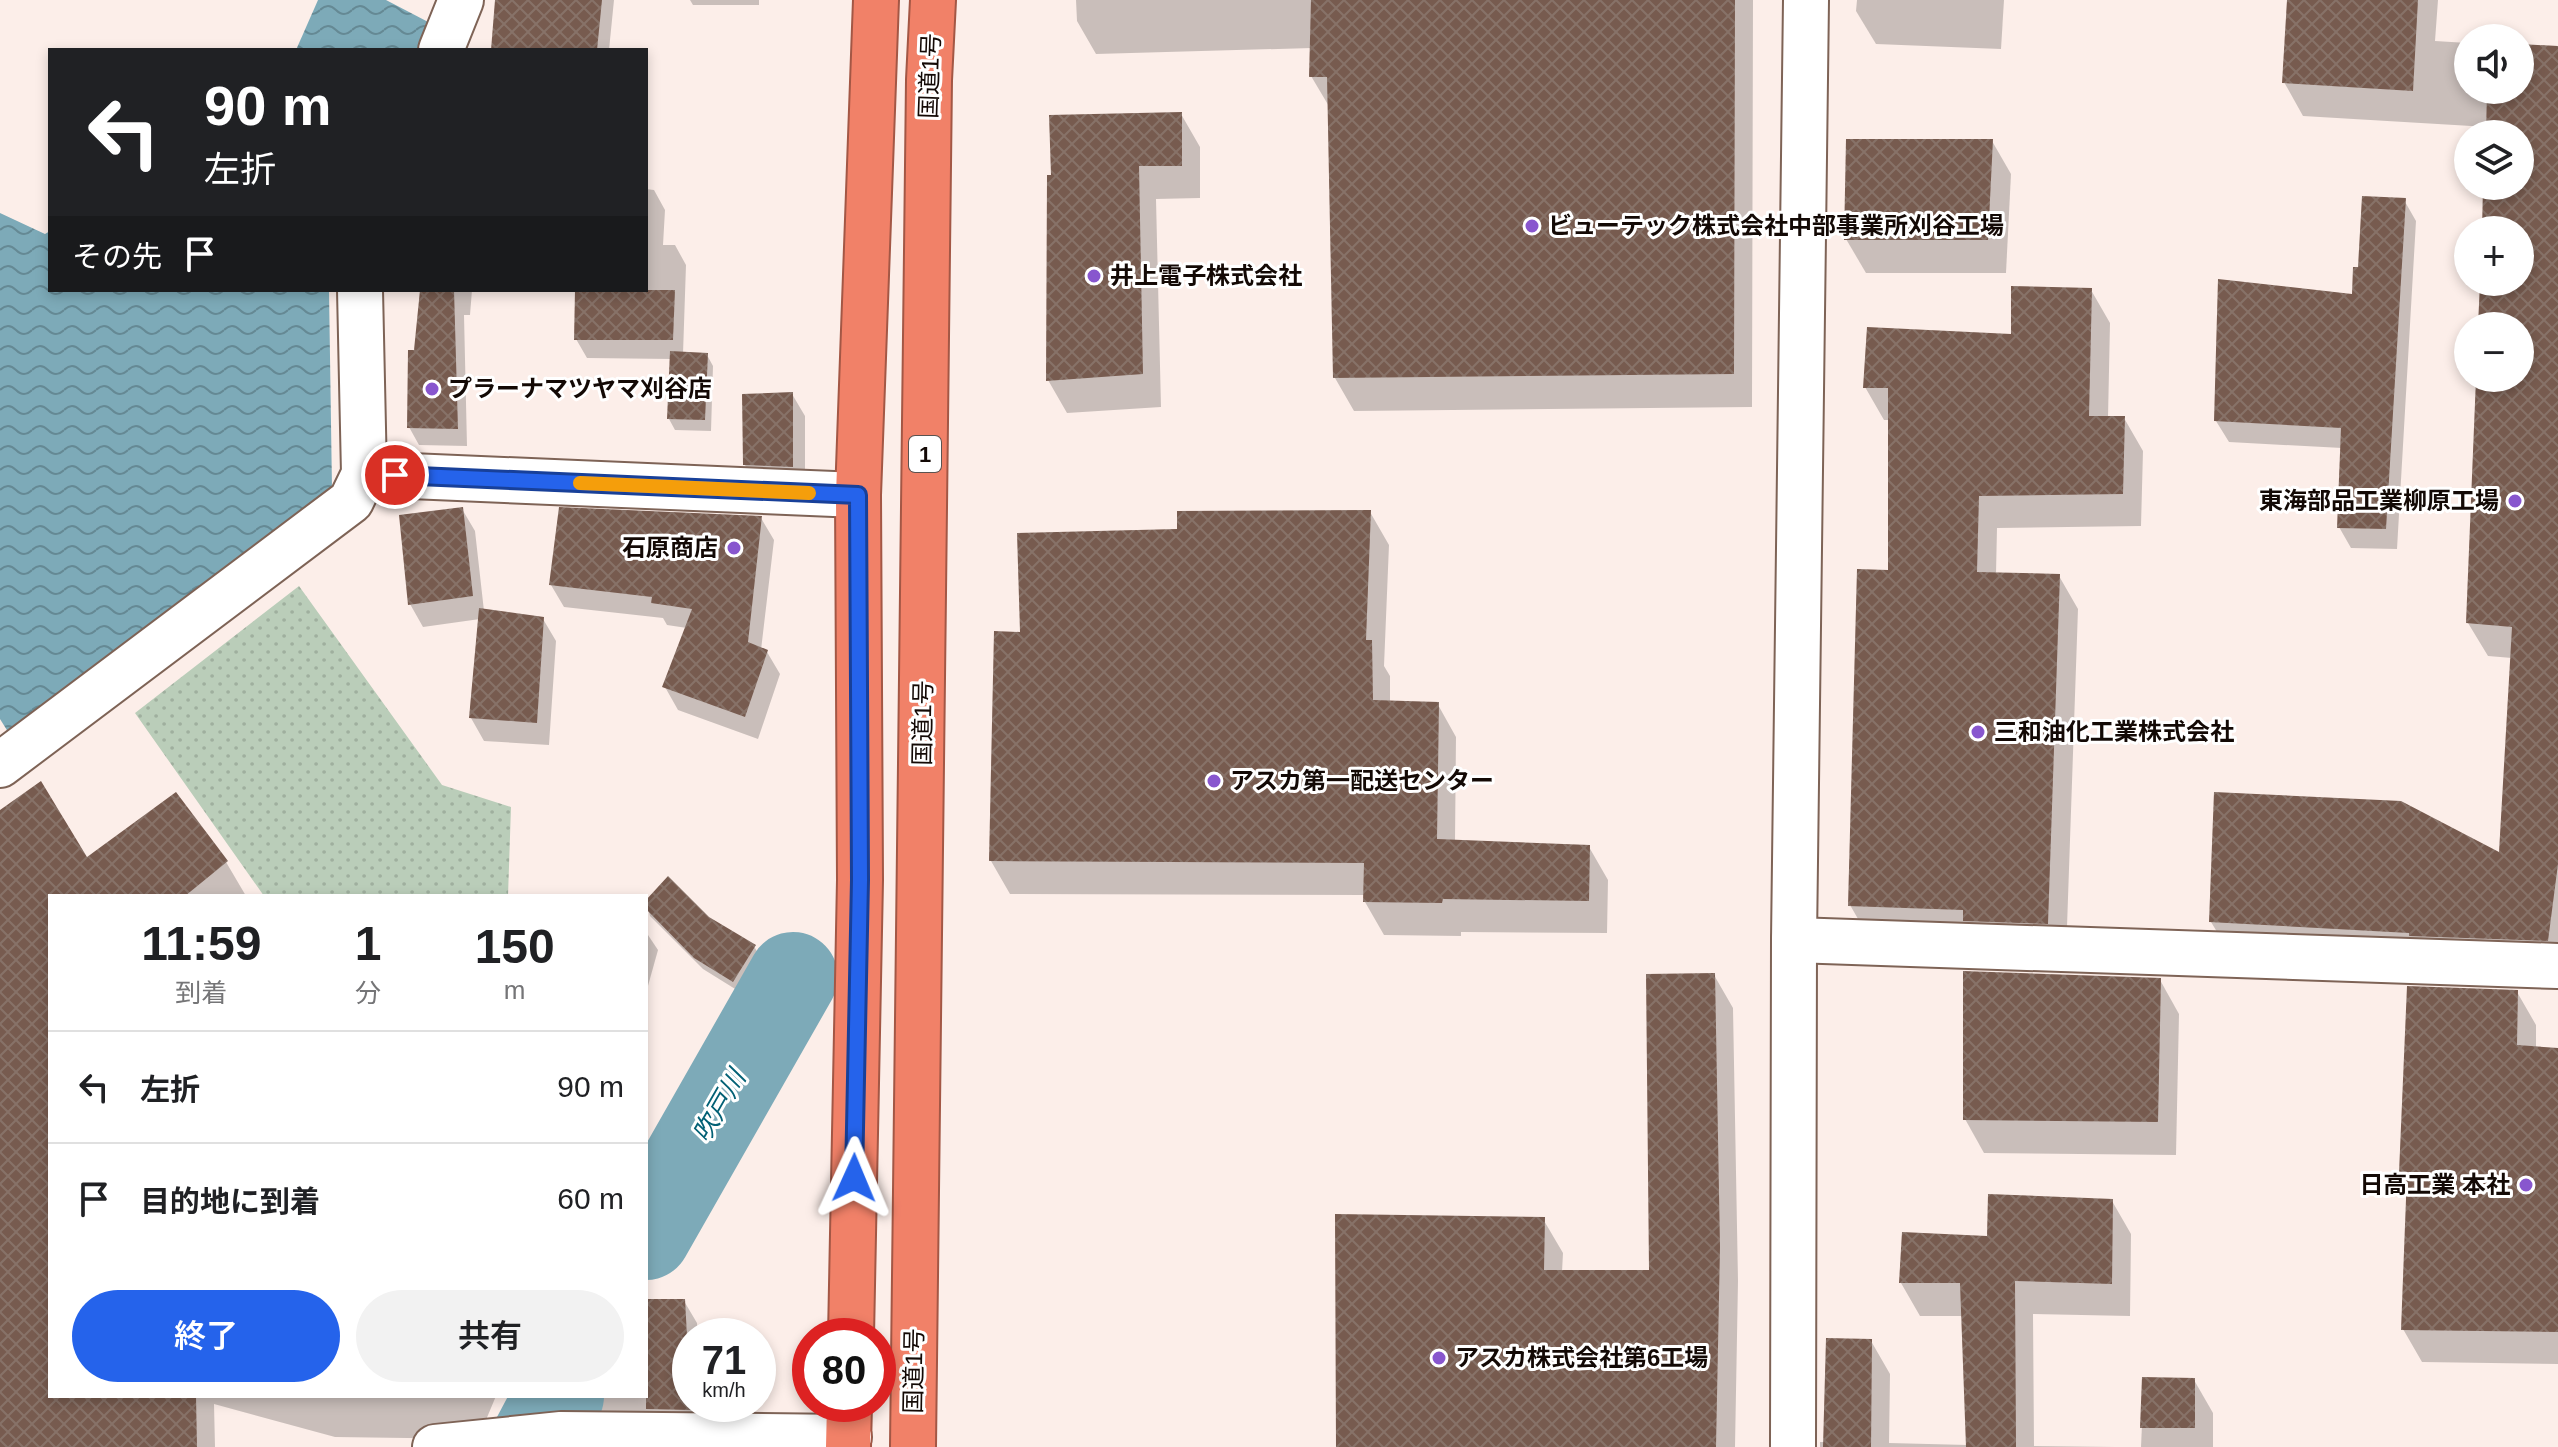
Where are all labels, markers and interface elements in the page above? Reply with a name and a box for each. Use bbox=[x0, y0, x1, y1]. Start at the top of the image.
map controls bbox=[2454, 24, 2534, 392]
button: sound bbox=[2454, 24, 2534, 104]
street label: 国道1号 bbox=[915, 33, 944, 119]
text: 90 m bbox=[204, 74, 332, 137]
icon: left bbox=[72, 80, 176, 184]
button: layers bbox=[2454, 120, 2534, 200]
text: 左折 bbox=[204, 149, 276, 190]
place label: ビューテック株式会社中部事業所刈谷工場 bbox=[1548, 212, 2004, 239]
button: + bbox=[2454, 216, 2534, 296]
marker: ビューテック株式会社中部事業所刈谷工場 bbox=[1523, 217, 1541, 235]
icon: arrive bbox=[178, 232, 222, 276]
text: その先 bbox=[72, 240, 162, 273]
place label: 井上電子株式会社 bbox=[1110, 262, 1302, 289]
marker: 井上電子株式会社 bbox=[1085, 267, 1103, 285]
button: − bbox=[2454, 312, 2534, 392]
place label: プラーナマツヤマ刈谷店 bbox=[448, 375, 712, 402]
marker: プラーナマツヤマ刈谷店 bbox=[423, 380, 441, 398]
road number: 1 bbox=[909, 436, 941, 472]
pin bbox=[361, 441, 429, 509]
icon: arrive bbox=[373, 453, 417, 497]
place label: 東海部品工業柳原工場 bbox=[2259, 487, 2499, 514]
marker: 東海部品工業柳原工場 bbox=[2506, 492, 2524, 510]
place label: 石原商店 bbox=[622, 534, 718, 561]
marker: 石原商店 bbox=[725, 539, 743, 557]
street label: 国道1号 bbox=[908, 680, 937, 766]
place label: 三和油化工業株式会社 bbox=[1994, 718, 2234, 745]
marker: 三和油化工業株式会社 bbox=[1969, 723, 1987, 741]
place label: アスカ第一配送センター bbox=[1230, 767, 1494, 794]
marker: アスカ第一配送センター bbox=[1205, 772, 1223, 790]
text: 11:59 bbox=[141, 917, 261, 970]
text: 1 bbox=[355, 917, 381, 970]
text: 150 bbox=[475, 920, 555, 973]
text: m bbox=[504, 975, 526, 1005]
text: 到着 bbox=[175, 978, 227, 1008]
text: 分 bbox=[355, 978, 381, 1008]
water label: 吹戸川 bbox=[687, 1062, 753, 1147]
icon: left bbox=[72, 1065, 116, 1109]
text: 90 m bbox=[557, 1070, 624, 1103]
text: 左折 bbox=[140, 1073, 200, 1106]
position arrow bbox=[812, 1136, 896, 1220]
place label: 日高工業 本社 bbox=[2359, 1171, 2510, 1198]
marker: 日高工業 本社 bbox=[2517, 1176, 2535, 1194]
icon: arrive bbox=[72, 1177, 116, 1221]
text: 60 m bbox=[557, 1182, 624, 1215]
text: 目的地に到着 bbox=[140, 1185, 320, 1218]
button: 終了 bbox=[72, 1290, 340, 1382]
button: 共有 bbox=[356, 1290, 624, 1382]
speed limit sign: 80 bbox=[792, 1318, 896, 1422]
street label: 国道1号 bbox=[899, 1328, 928, 1414]
text: 71 bbox=[702, 1338, 746, 1382]
place label: アスカ株式会社第6工場 bbox=[1455, 1344, 1708, 1371]
marker: アスカ株式会社第6工場 bbox=[1430, 1349, 1448, 1367]
text: km/h bbox=[702, 1379, 746, 1401]

